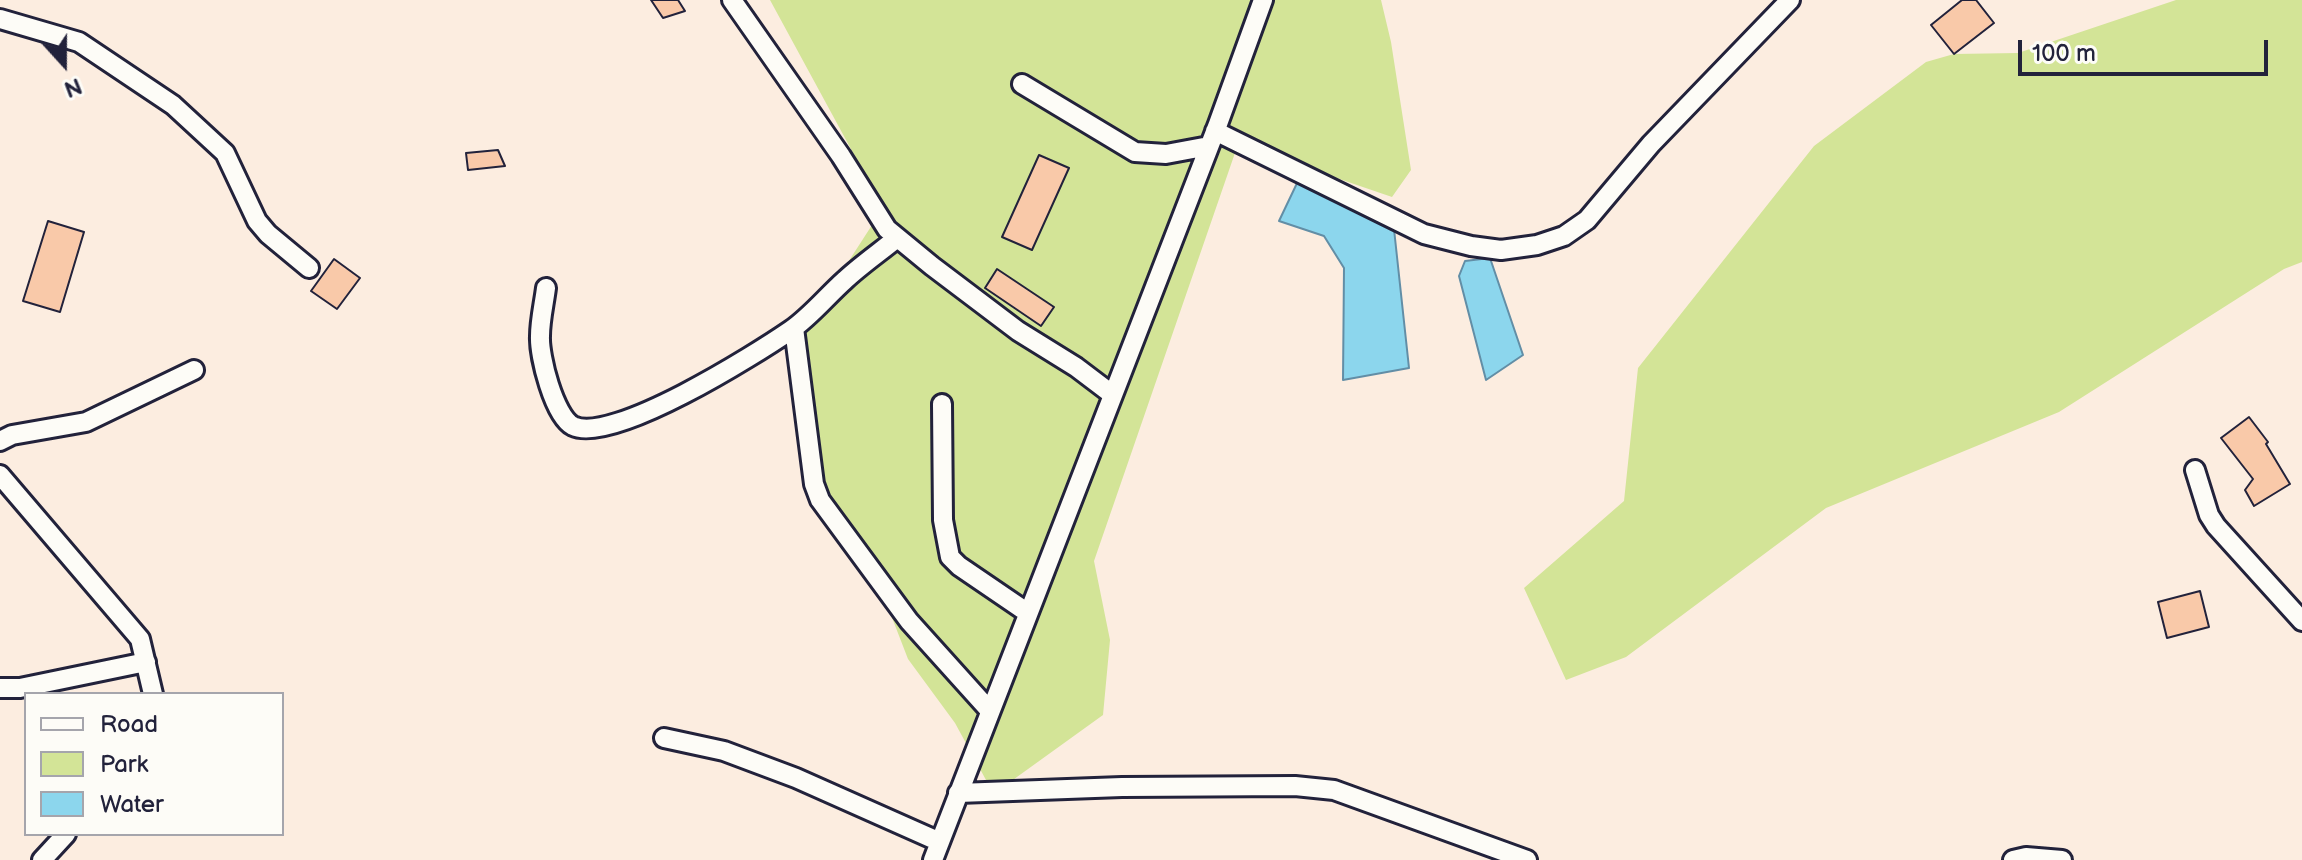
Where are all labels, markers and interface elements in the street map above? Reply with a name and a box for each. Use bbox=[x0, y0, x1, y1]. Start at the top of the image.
north arrow bbox=[24, 24, 104, 104]
scale bar bbox=[2022, 24, 2272, 74]
text: 100 m bbox=[2032, 39, 2096, 68]
text: N bbox=[60, 71, 85, 102]
legend bbox=[24, 692, 284, 836]
text: Road bbox=[100, 710, 158, 739]
text: Park bbox=[100, 750, 148, 779]
text: Water bbox=[100, 790, 164, 819]

